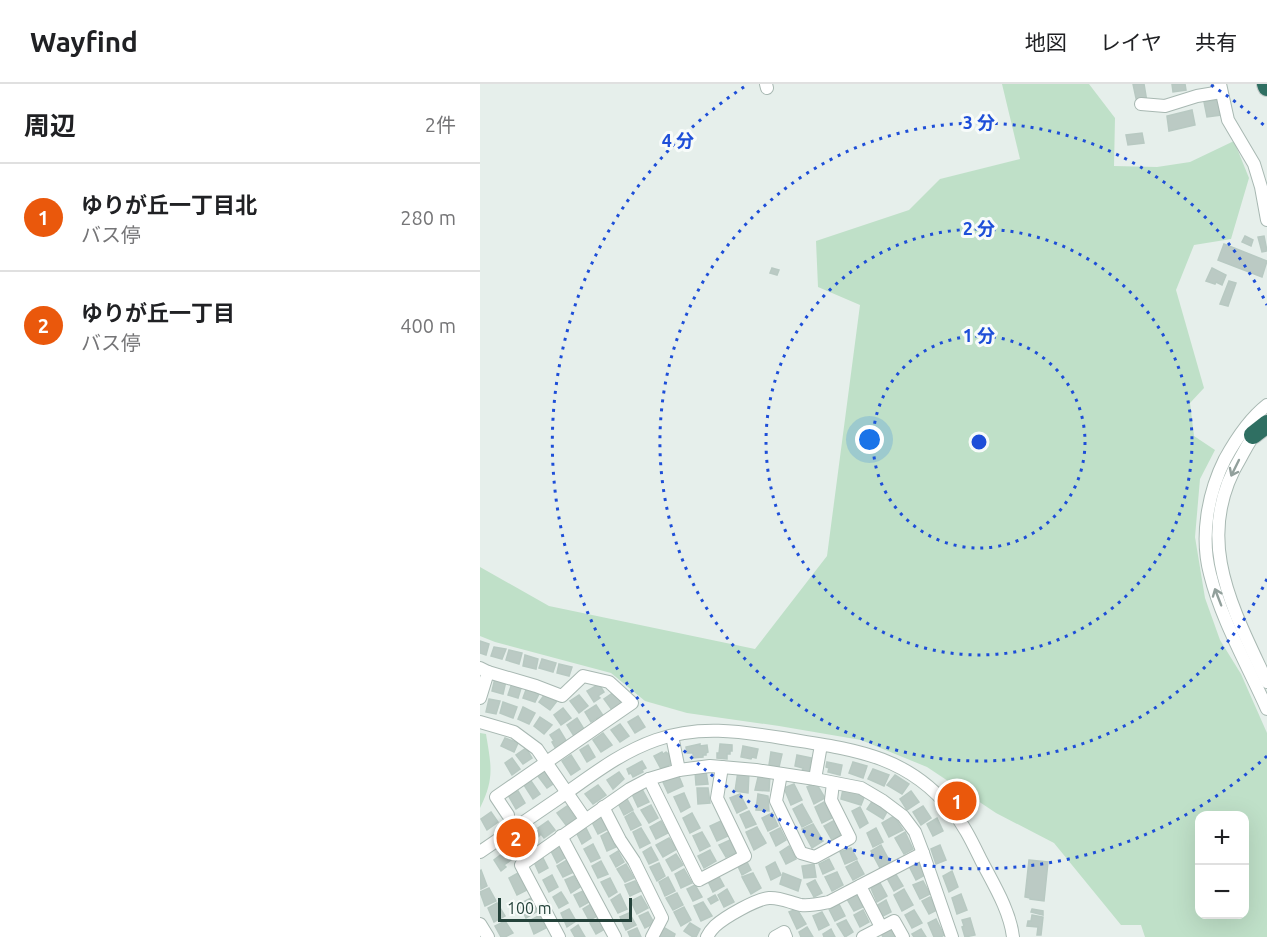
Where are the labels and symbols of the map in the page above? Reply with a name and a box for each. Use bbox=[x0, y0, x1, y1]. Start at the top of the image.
text: 3 分 bbox=[963, 112, 995, 132]
text: 4 分 bbox=[662, 130, 694, 150]
text: 2 分 bbox=[963, 218, 995, 238]
text: 1 分 bbox=[963, 325, 995, 345]
your location bbox=[855, 425, 884, 454]
centre of rings bbox=[969, 432, 989, 452]
one-way arrow bbox=[1228, 459, 1240, 477]
one-way arrow bbox=[1212, 589, 1223, 607]
pin: 1 bbox=[938, 778, 976, 824]
pin: 2 bbox=[496, 816, 536, 861]
scale bar bbox=[498, 895, 632, 922]

